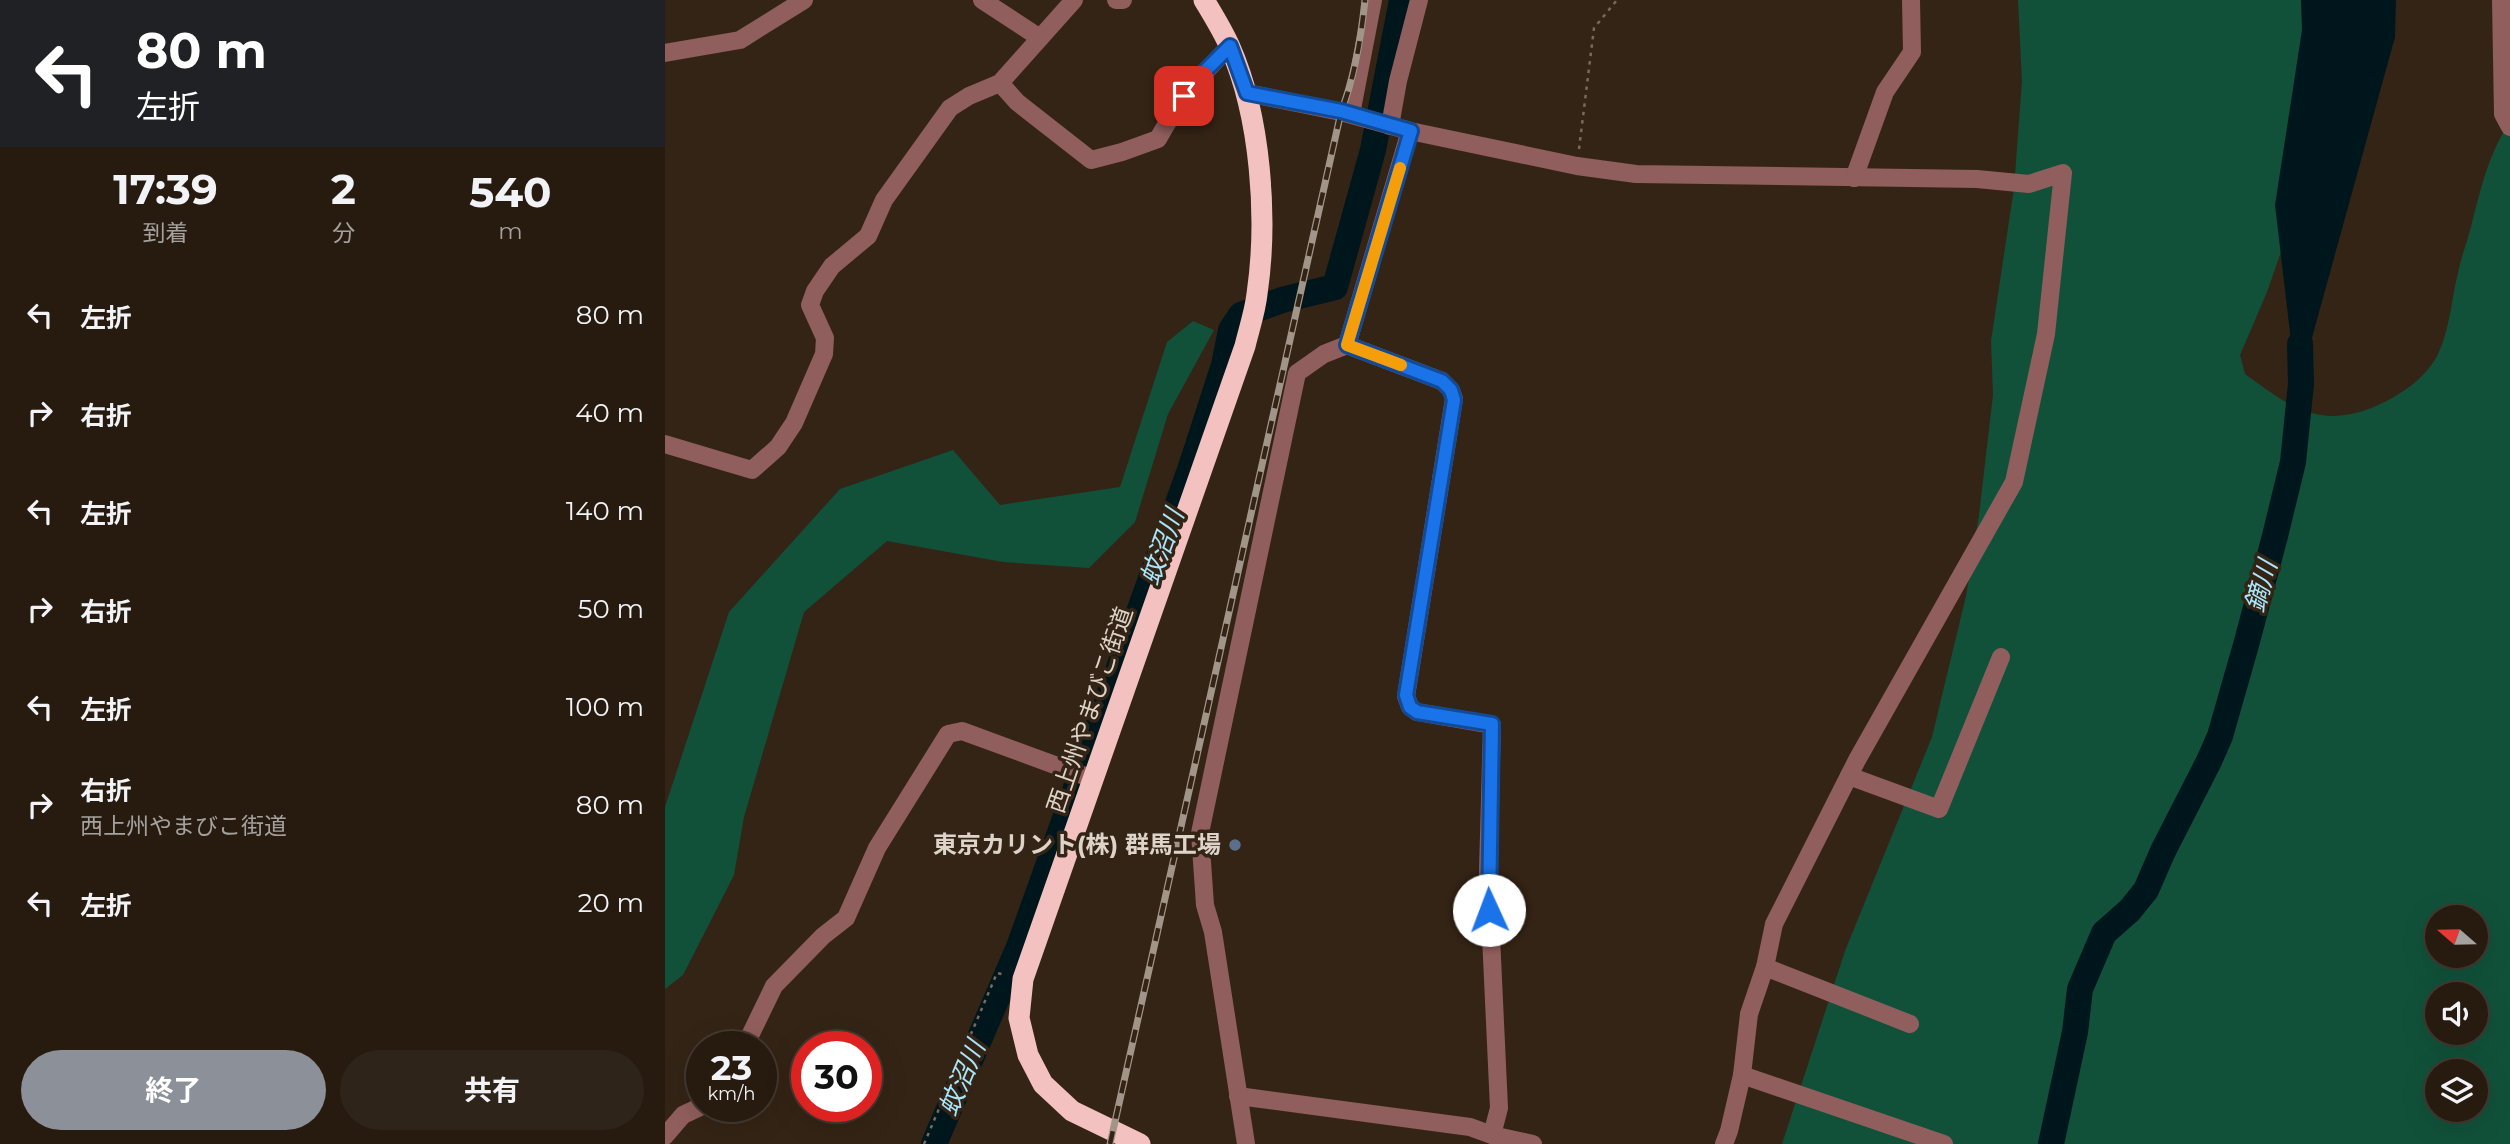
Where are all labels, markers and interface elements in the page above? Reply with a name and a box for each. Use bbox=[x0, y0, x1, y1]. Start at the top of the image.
text: 80 m bbox=[136, 21, 267, 80]
icon: left bbox=[21, 28, 112, 119]
pin bbox=[1154, 66, 1214, 126]
icon: arrive bbox=[1165, 77, 1203, 115]
text: 左折 bbox=[136, 87, 200, 126]
text: 17:39 bbox=[113, 163, 218, 215]
text: 2 bbox=[331, 163, 356, 215]
text: 540 bbox=[469, 166, 552, 218]
text: m bbox=[498, 217, 523, 245]
text: 到着 bbox=[143, 219, 189, 247]
text: 分 bbox=[332, 219, 355, 247]
icon: left bbox=[21, 296, 59, 334]
text: 80 m bbox=[576, 299, 644, 331]
text: 左折 bbox=[80, 302, 132, 334]
icon: right bbox=[21, 394, 59, 432]
text: 40 m bbox=[575, 397, 644, 429]
text: 右折 bbox=[80, 400, 132, 432]
icon: left bbox=[21, 492, 59, 530]
text: 140 m bbox=[566, 495, 644, 527]
text: 左折 bbox=[80, 498, 132, 530]
water label: 蚊沼川 bbox=[1134, 502, 1191, 589]
water label: 鏑川 bbox=[2238, 554, 2284, 615]
icon: right bbox=[21, 590, 59, 628]
text: 50 m bbox=[578, 593, 644, 625]
text: 右折 bbox=[80, 596, 132, 628]
street label: 西上州やまびこ街道 bbox=[1041, 603, 1138, 817]
icon: left bbox=[21, 688, 59, 726]
text: 100 m bbox=[566, 691, 644, 723]
text: 左折 bbox=[80, 694, 132, 726]
text: 右折 bbox=[80, 775, 132, 807]
icon: right bbox=[21, 786, 59, 824]
text: 80 m bbox=[576, 789, 644, 821]
text: 西上州やまびこ街道 bbox=[80, 812, 287, 840]
place label: 東京カリント(株) 群馬工場 bbox=[933, 830, 1221, 859]
marker: 東京カリント(株) 群馬工場 bbox=[1227, 837, 1243, 853]
position arrow bbox=[1452, 873, 1526, 947]
icon: left bbox=[21, 884, 59, 922]
text: 20 m bbox=[578, 887, 644, 919]
text: 左折 bbox=[80, 890, 132, 922]
north arrow bbox=[2425, 905, 2489, 968]
map controls bbox=[2425, 905, 2488, 1122]
button: sound bbox=[2425, 982, 2488, 1045]
speed limit sign: 30 bbox=[791, 1031, 882, 1122]
water label: 蚊沼川 bbox=[932, 1033, 993, 1120]
text: 23 bbox=[711, 1046, 752, 1089]
button: 終了 bbox=[21, 1050, 326, 1130]
button: 共有 bbox=[340, 1050, 644, 1130]
button: layers bbox=[2425, 1059, 2488, 1122]
text: km/h bbox=[707, 1083, 756, 1105]

